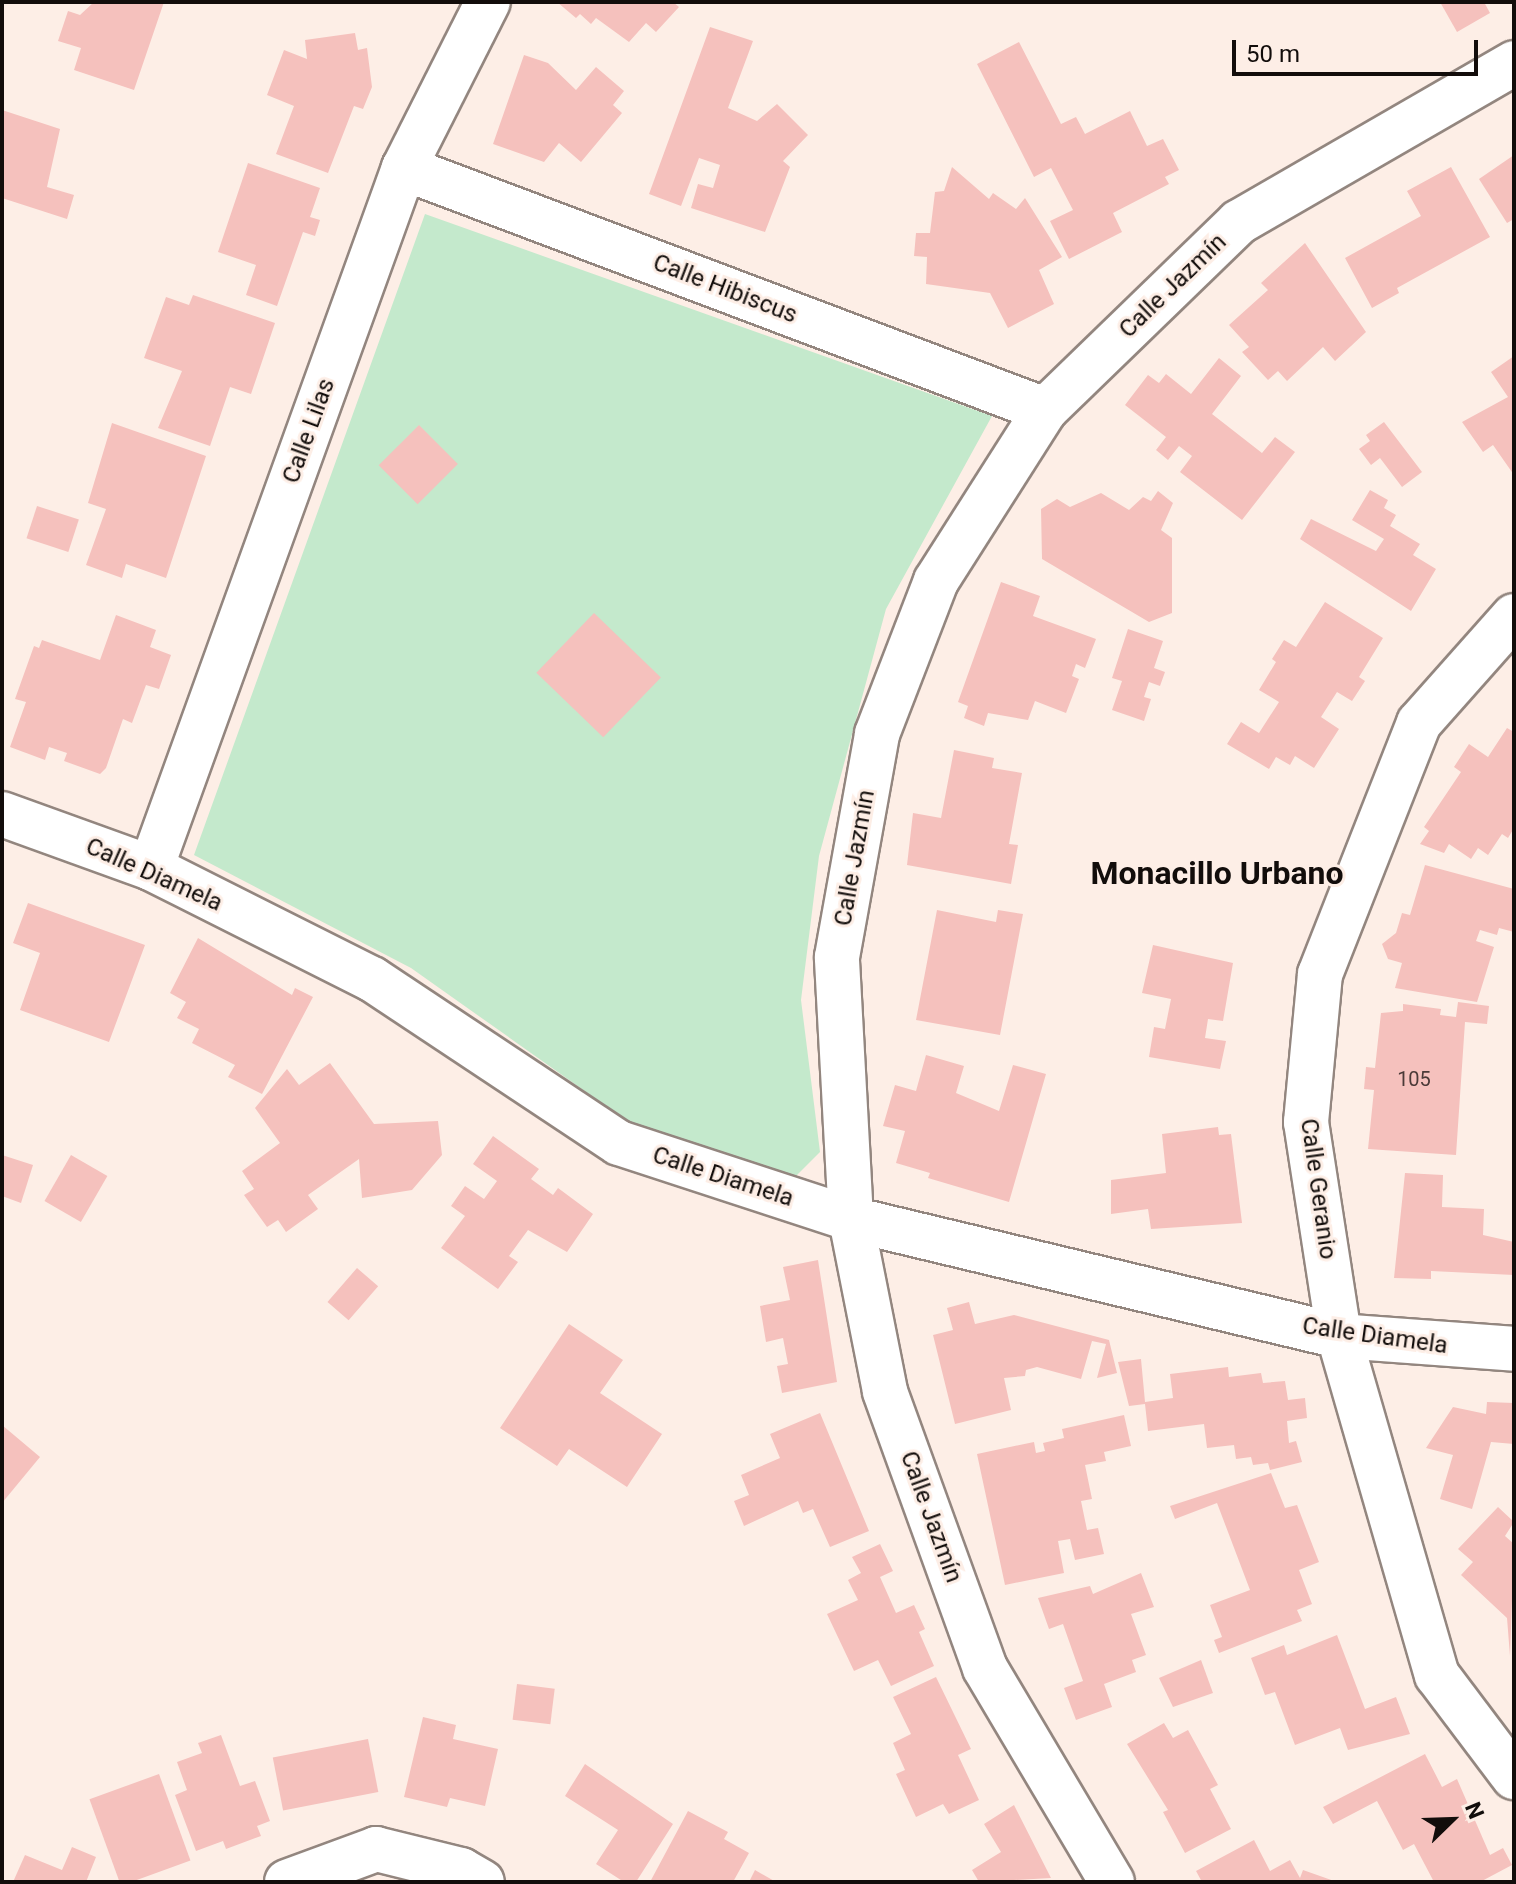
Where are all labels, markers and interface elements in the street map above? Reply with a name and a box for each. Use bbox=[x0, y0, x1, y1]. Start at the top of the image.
scale bar bbox=[1236, 24, 1482, 74]
text: 50 m bbox=[1246, 40, 1300, 68]
street label: Calle Jazmín bbox=[1114, 228, 1232, 344]
street label: Calle Hibiscus bbox=[649, 248, 801, 330]
street label: Calle Lilas bbox=[277, 375, 341, 487]
street label: Calle Jazmín bbox=[829, 788, 881, 928]
street label: Calle Diamela bbox=[81, 832, 227, 918]
district label: Monacillo Urbano bbox=[1090, 854, 1344, 892]
house number: 105 bbox=[1397, 1067, 1431, 1091]
street label: Calle Geranio bbox=[1294, 1117, 1342, 1261]
street label: Calle Diamela bbox=[649, 1141, 797, 1213]
street label: Calle Diamela bbox=[1301, 1312, 1449, 1360]
street label: Calle Jazmín bbox=[894, 1447, 968, 1587]
north arrow bbox=[1412, 1780, 1492, 1860]
text: N bbox=[1460, 1798, 1489, 1822]

